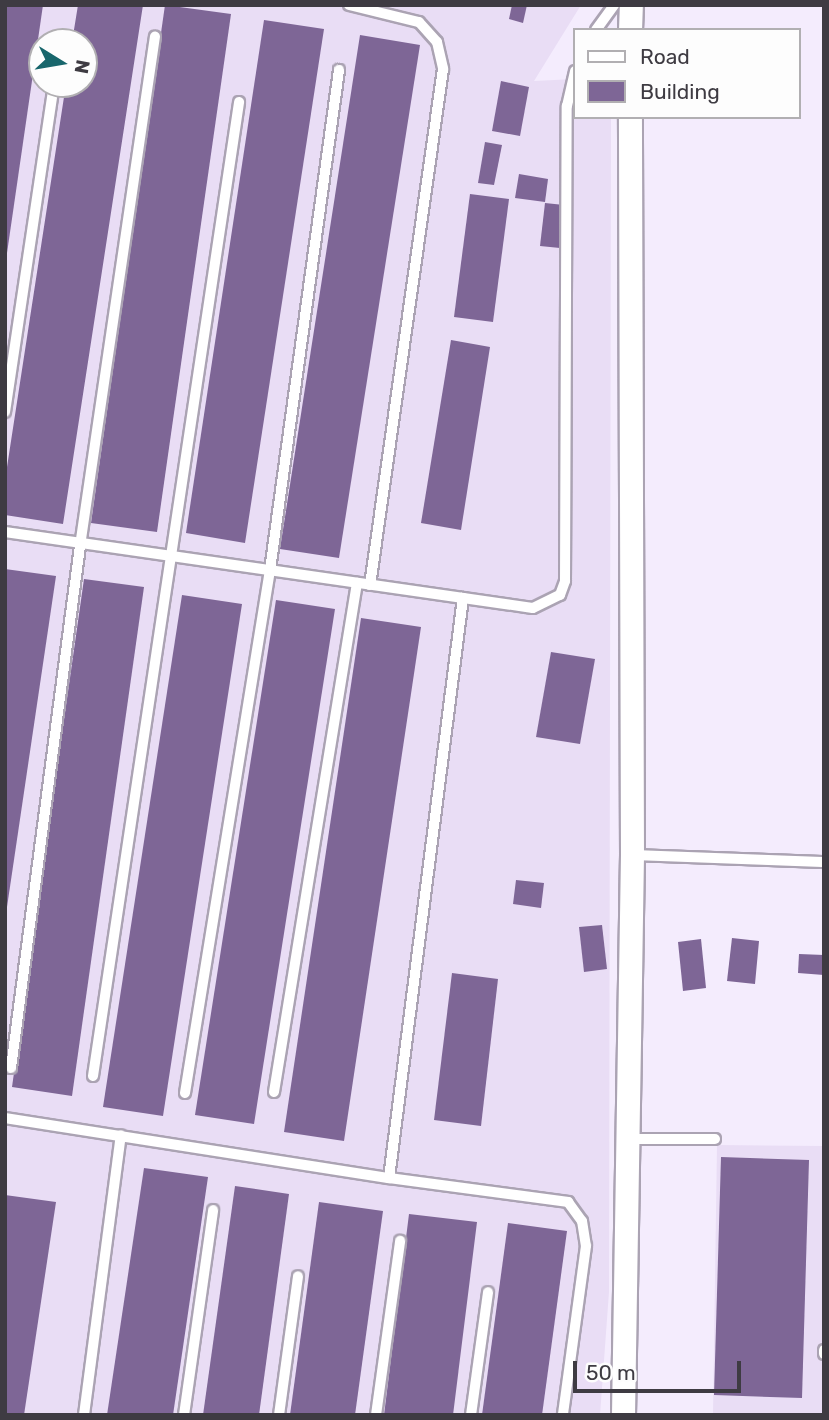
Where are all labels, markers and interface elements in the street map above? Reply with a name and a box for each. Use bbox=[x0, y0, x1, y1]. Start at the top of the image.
north arrow bbox=[28, 28, 98, 98]
legend bbox=[574, 28, 801, 119]
text: Road bbox=[640, 44, 690, 69]
text: N bbox=[70, 58, 95, 76]
text: Building bbox=[640, 79, 720, 104]
scale bar bbox=[577, 1346, 745, 1390]
text: 50 m bbox=[586, 1360, 636, 1385]

